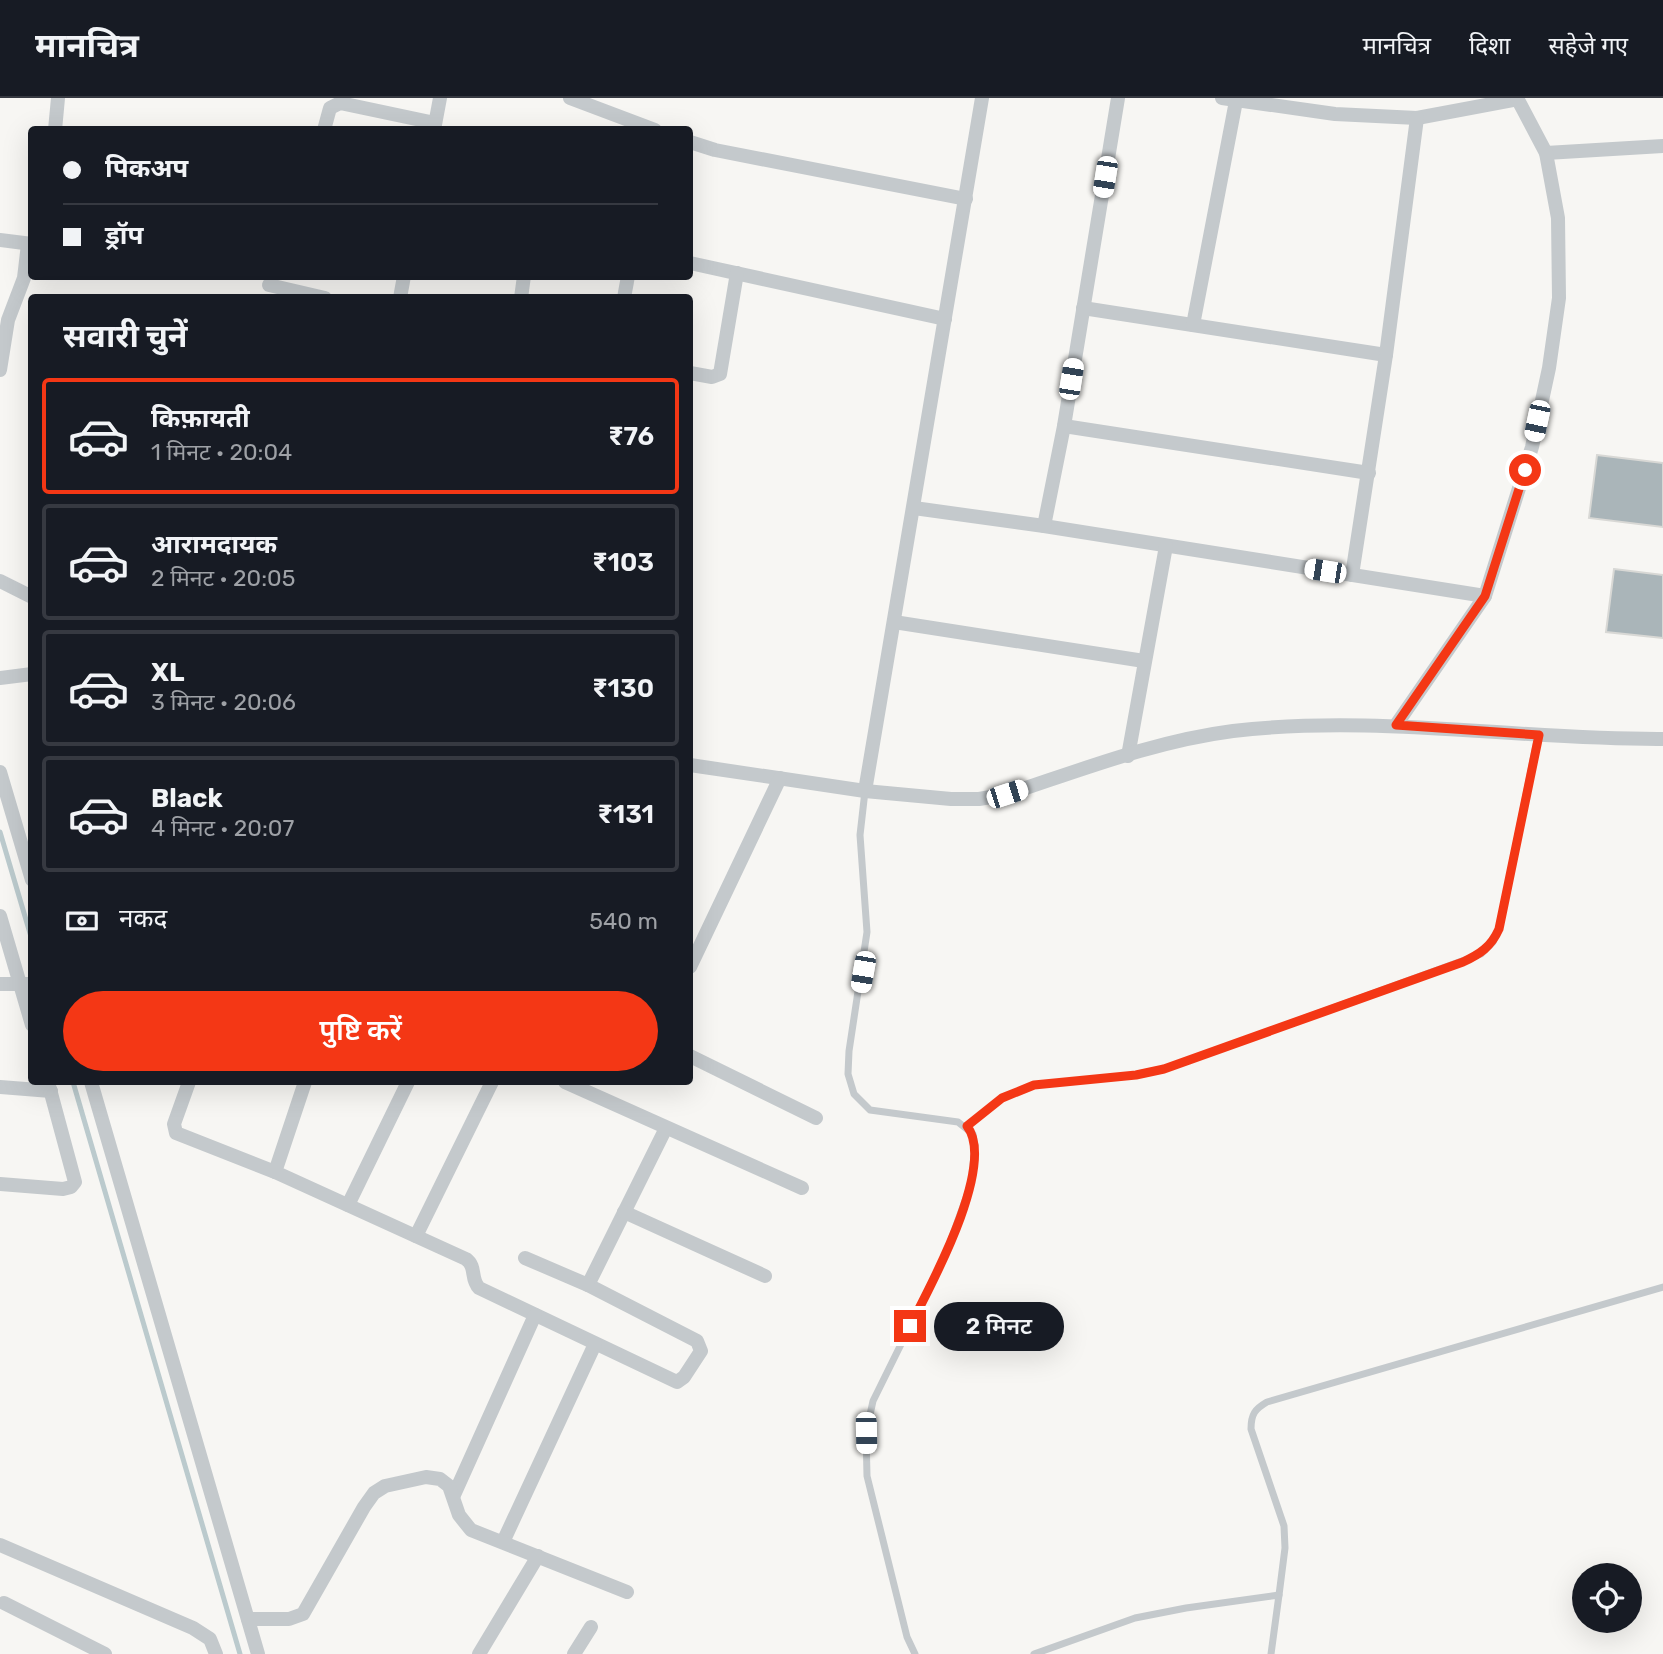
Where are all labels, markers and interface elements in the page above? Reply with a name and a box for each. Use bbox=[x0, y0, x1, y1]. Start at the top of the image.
text: मानचित्र bbox=[35, 26, 139, 65]
text: मानचित्र bbox=[1362, 32, 1431, 60]
text: दिशा bbox=[1469, 32, 1511, 60]
text: सहेजे गए bbox=[1549, 32, 1628, 60]
text: पिकअप bbox=[105, 153, 188, 184]
car bbox=[1092, 155, 1119, 199]
text: ड्रॉप bbox=[105, 220, 143, 251]
text: सवारी चुनें bbox=[63, 317, 188, 355]
car bbox=[1058, 357, 1085, 401]
car bbox=[1523, 398, 1552, 444]
text: किफ़ायती bbox=[151, 403, 250, 434]
icon: car bbox=[67, 405, 130, 468]
text: ₹76 bbox=[608, 421, 654, 452]
text: 1 मिनट · 20:04 bbox=[151, 438, 292, 466]
route start bbox=[1509, 454, 1541, 486]
text: आरामदायक bbox=[151, 529, 277, 560]
icon: car bbox=[67, 531, 130, 594]
text: ₹103 bbox=[592, 547, 654, 578]
car bbox=[1303, 557, 1348, 585]
text: 2 मिनट · 20:05 bbox=[151, 564, 295, 592]
icon: car bbox=[67, 657, 130, 720]
text: XL bbox=[151, 657, 184, 688]
text: ₹130 bbox=[592, 673, 654, 704]
text: 3 मिनट · 20:06 bbox=[151, 688, 296, 716]
car bbox=[984, 778, 1031, 810]
icon: car bbox=[67, 783, 130, 846]
text: Black bbox=[151, 783, 223, 814]
text: ₹131 bbox=[597, 799, 654, 830]
text: 4 मिनट · 20:07 bbox=[151, 814, 294, 842]
icon: cash bbox=[63, 902, 101, 940]
text: नकद bbox=[119, 903, 167, 934]
text: 540 m bbox=[589, 907, 658, 935]
car bbox=[850, 949, 877, 995]
button: पुष्टि करें bbox=[63, 991, 658, 1071]
callout: 2 मिनट bbox=[934, 1302, 1064, 1350]
route end bbox=[894, 1310, 926, 1342]
text: 2 मिनट bbox=[966, 1312, 1032, 1340]
car bbox=[856, 1412, 877, 1454]
map controls bbox=[1572, 1563, 1642, 1633]
button: locate bbox=[1572, 1563, 1642, 1633]

